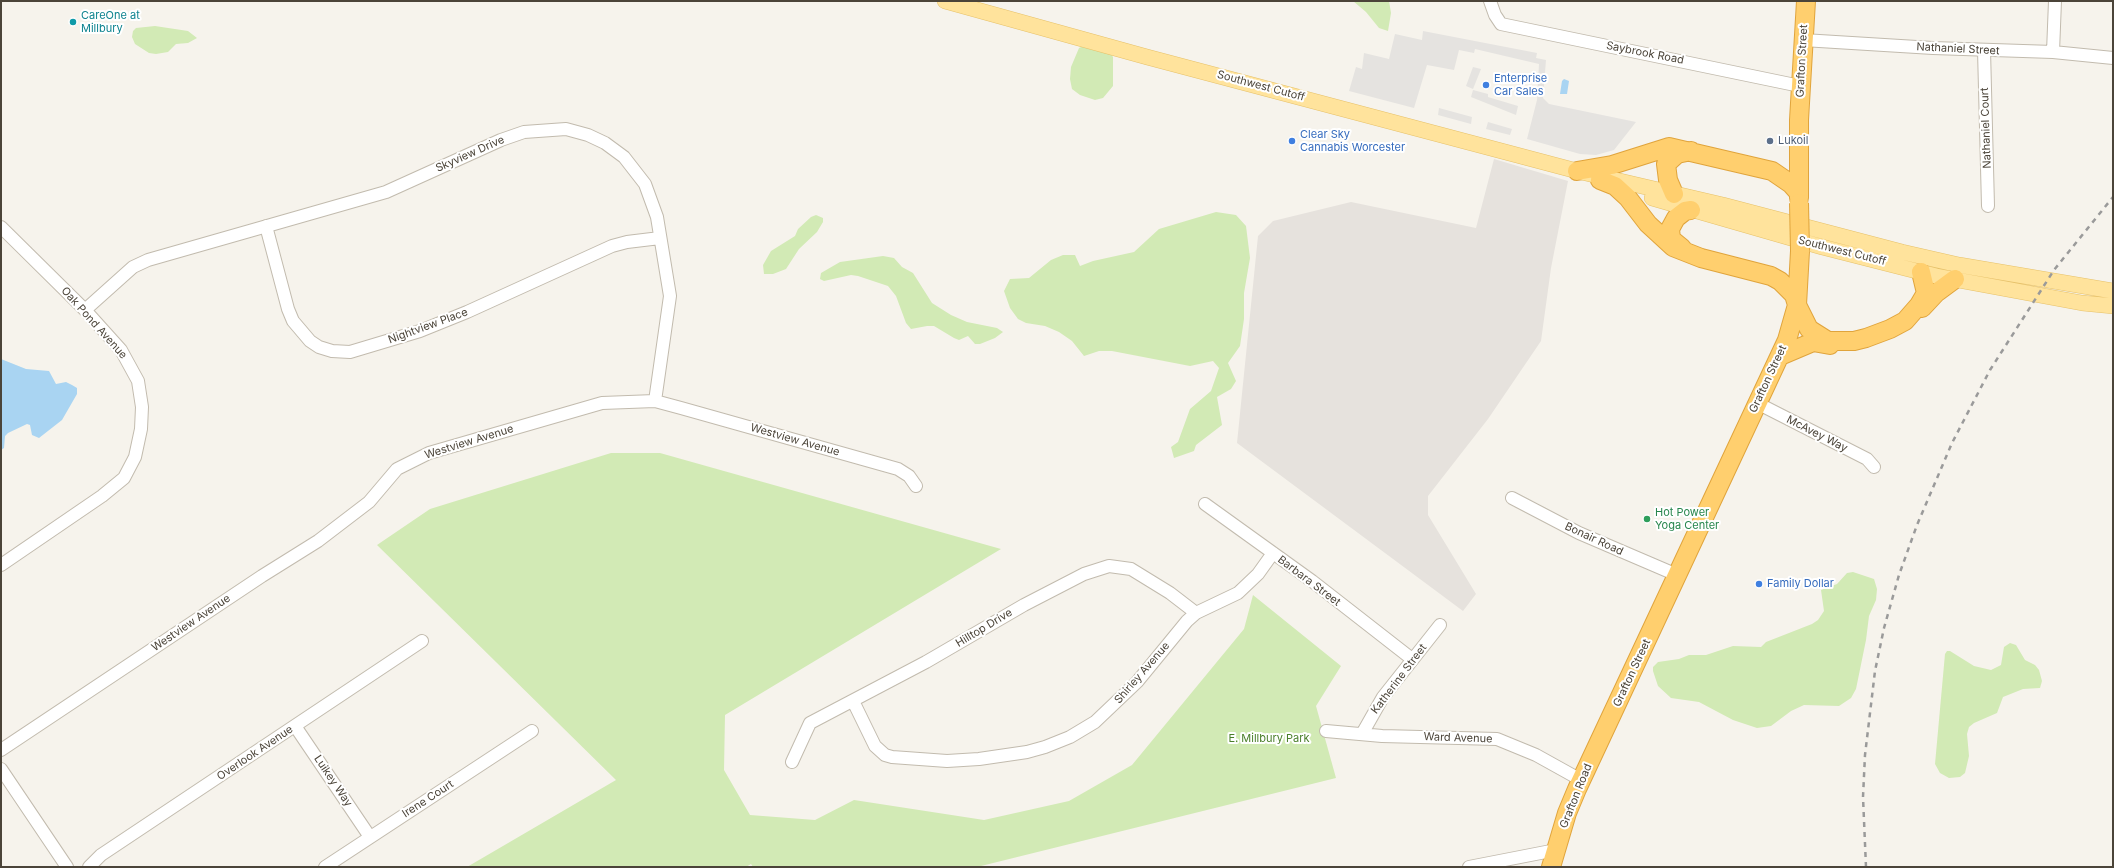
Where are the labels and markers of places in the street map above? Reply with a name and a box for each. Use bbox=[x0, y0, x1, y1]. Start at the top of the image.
place label: CareOne at Millbury bbox=[81, 9, 140, 35]
marker: CareOne at Millbury bbox=[68, 17, 78, 27]
place label: Enterprise Car Sales bbox=[1494, 72, 1547, 98]
marker: Enterprise Car Sales bbox=[1481, 80, 1491, 90]
place label: Clear Sky Cannabis Worcester bbox=[1300, 128, 1405, 154]
place label: Lukoil bbox=[1778, 134, 1808, 148]
marker: Clear Sky Cannabis Worcester bbox=[1287, 136, 1297, 146]
marker: Lukoil bbox=[1765, 136, 1775, 146]
place label: Hot Power Yoga Center bbox=[1655, 506, 1719, 532]
marker: Hot Power Yoga Center bbox=[1642, 514, 1652, 524]
place label: Family Dollar bbox=[1767, 577, 1834, 591]
marker: Family Dollar bbox=[1754, 579, 1764, 589]

